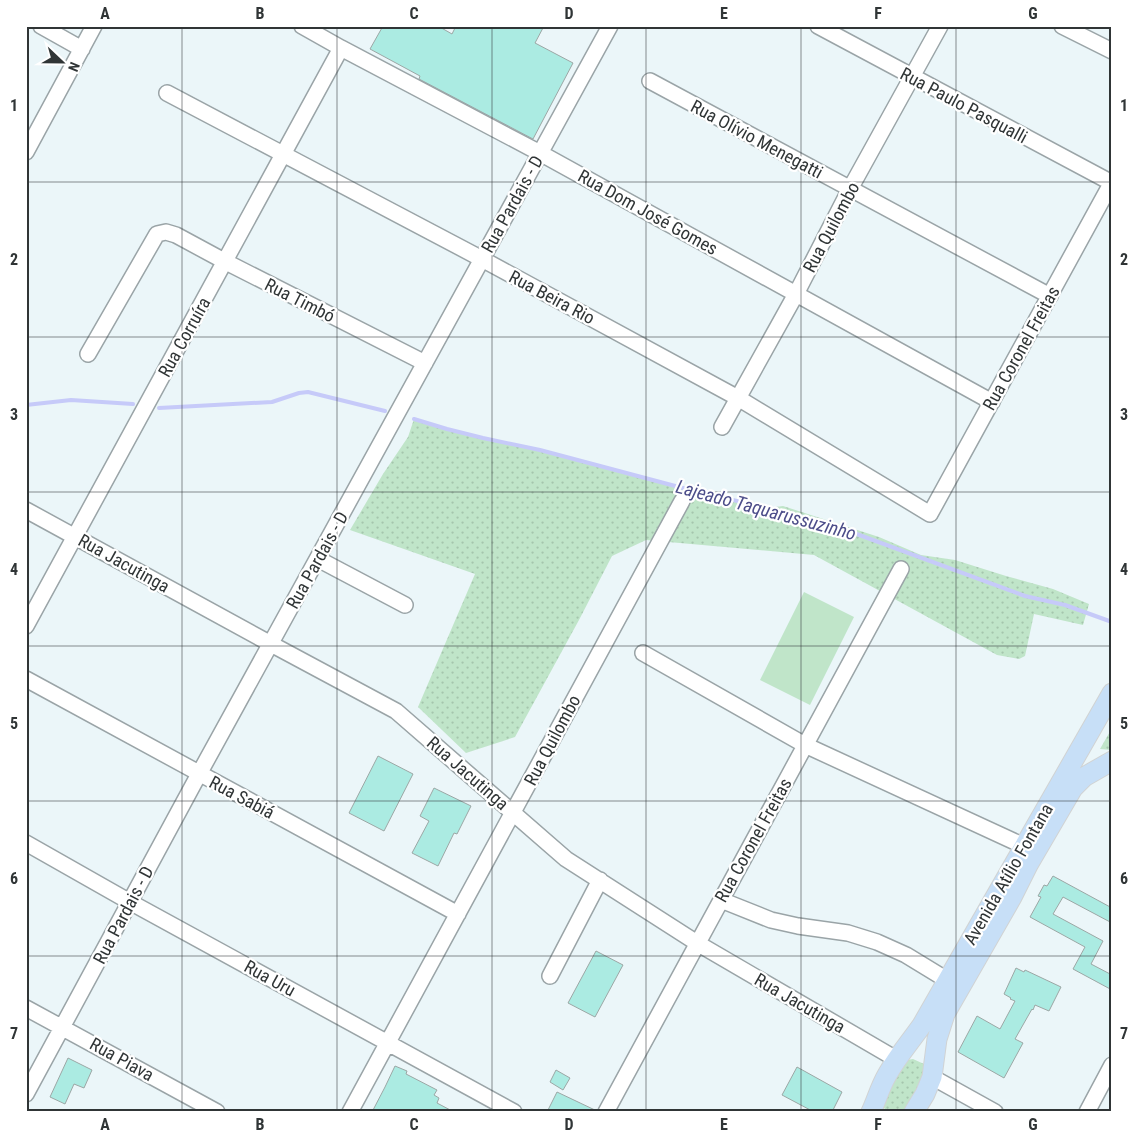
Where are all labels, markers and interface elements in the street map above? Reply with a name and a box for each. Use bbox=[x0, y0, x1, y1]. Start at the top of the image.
text: A bbox=[100, 4, 110, 23]
text: B bbox=[256, 4, 265, 23]
text: C bbox=[409, 4, 419, 23]
text: D bbox=[564, 4, 574, 23]
text: E bbox=[720, 4, 728, 23]
text: F bbox=[874, 4, 882, 23]
text: G bbox=[1028, 4, 1038, 23]
north arrow bbox=[38, 38, 88, 88]
text: N bbox=[65, 60, 83, 74]
street label: Rua Paulo Pasqualli bbox=[897, 63, 1031, 147]
street label: Rua Olívio Menegatti bbox=[687, 95, 827, 183]
text: 1 bbox=[10, 96, 18, 115]
text: 1 bbox=[1120, 96, 1128, 115]
street label: Rua Pardais - D bbox=[477, 152, 547, 256]
street label: Rua Dom José Gomes bbox=[575, 165, 721, 259]
street label: Rua Quilombo bbox=[798, 178, 864, 276]
text: 2 bbox=[10, 250, 18, 269]
text: 2 bbox=[1120, 250, 1128, 269]
street label: Rua Beira Rio bbox=[506, 266, 598, 328]
street label: Rua Timbó bbox=[262, 273, 338, 327]
street label: Rua Coronel Freitas bbox=[978, 282, 1064, 414]
street label: Rua Corruíra bbox=[154, 293, 214, 381]
text: 3 bbox=[10, 405, 18, 424]
text: 3 bbox=[1120, 405, 1128, 424]
water label: Lajeado Taquarussuzinho bbox=[673, 475, 859, 545]
street label: Rua Pardais - D bbox=[282, 508, 352, 612]
street label: Rua Jacutinga bbox=[75, 529, 173, 597]
text: 4 bbox=[10, 560, 18, 579]
text: 4 bbox=[1120, 560, 1128, 579]
street label: Rua Quilombo bbox=[519, 691, 585, 789]
text: 5 bbox=[10, 714, 18, 733]
text: 5 bbox=[1120, 714, 1128, 733]
street label: Rua Jacutinga bbox=[423, 732, 513, 814]
street label: Rua Sabiá bbox=[206, 771, 278, 823]
street label: Rua Coronel Freitas bbox=[710, 774, 796, 906]
street label: Avenida Atílio Fontana bbox=[959, 800, 1057, 948]
street label: Rua Pardais - D bbox=[88, 863, 158, 967]
text: 6 bbox=[10, 869, 18, 888]
text: 6 bbox=[1120, 869, 1128, 888]
street label: Rua Uru bbox=[241, 955, 299, 1001]
street label: Rua Jacutinga bbox=[751, 969, 849, 1037]
text: 7 bbox=[10, 1024, 18, 1043]
text: 7 bbox=[1120, 1024, 1128, 1043]
street label: Rua Piava bbox=[86, 1033, 158, 1085]
text: A bbox=[100, 1115, 110, 1134]
text: B bbox=[256, 1115, 265, 1134]
text: C bbox=[409, 1115, 419, 1134]
text: D bbox=[564, 1115, 574, 1134]
text: E bbox=[720, 1115, 728, 1134]
text: F bbox=[874, 1115, 882, 1134]
text: G bbox=[1028, 1115, 1038, 1134]

